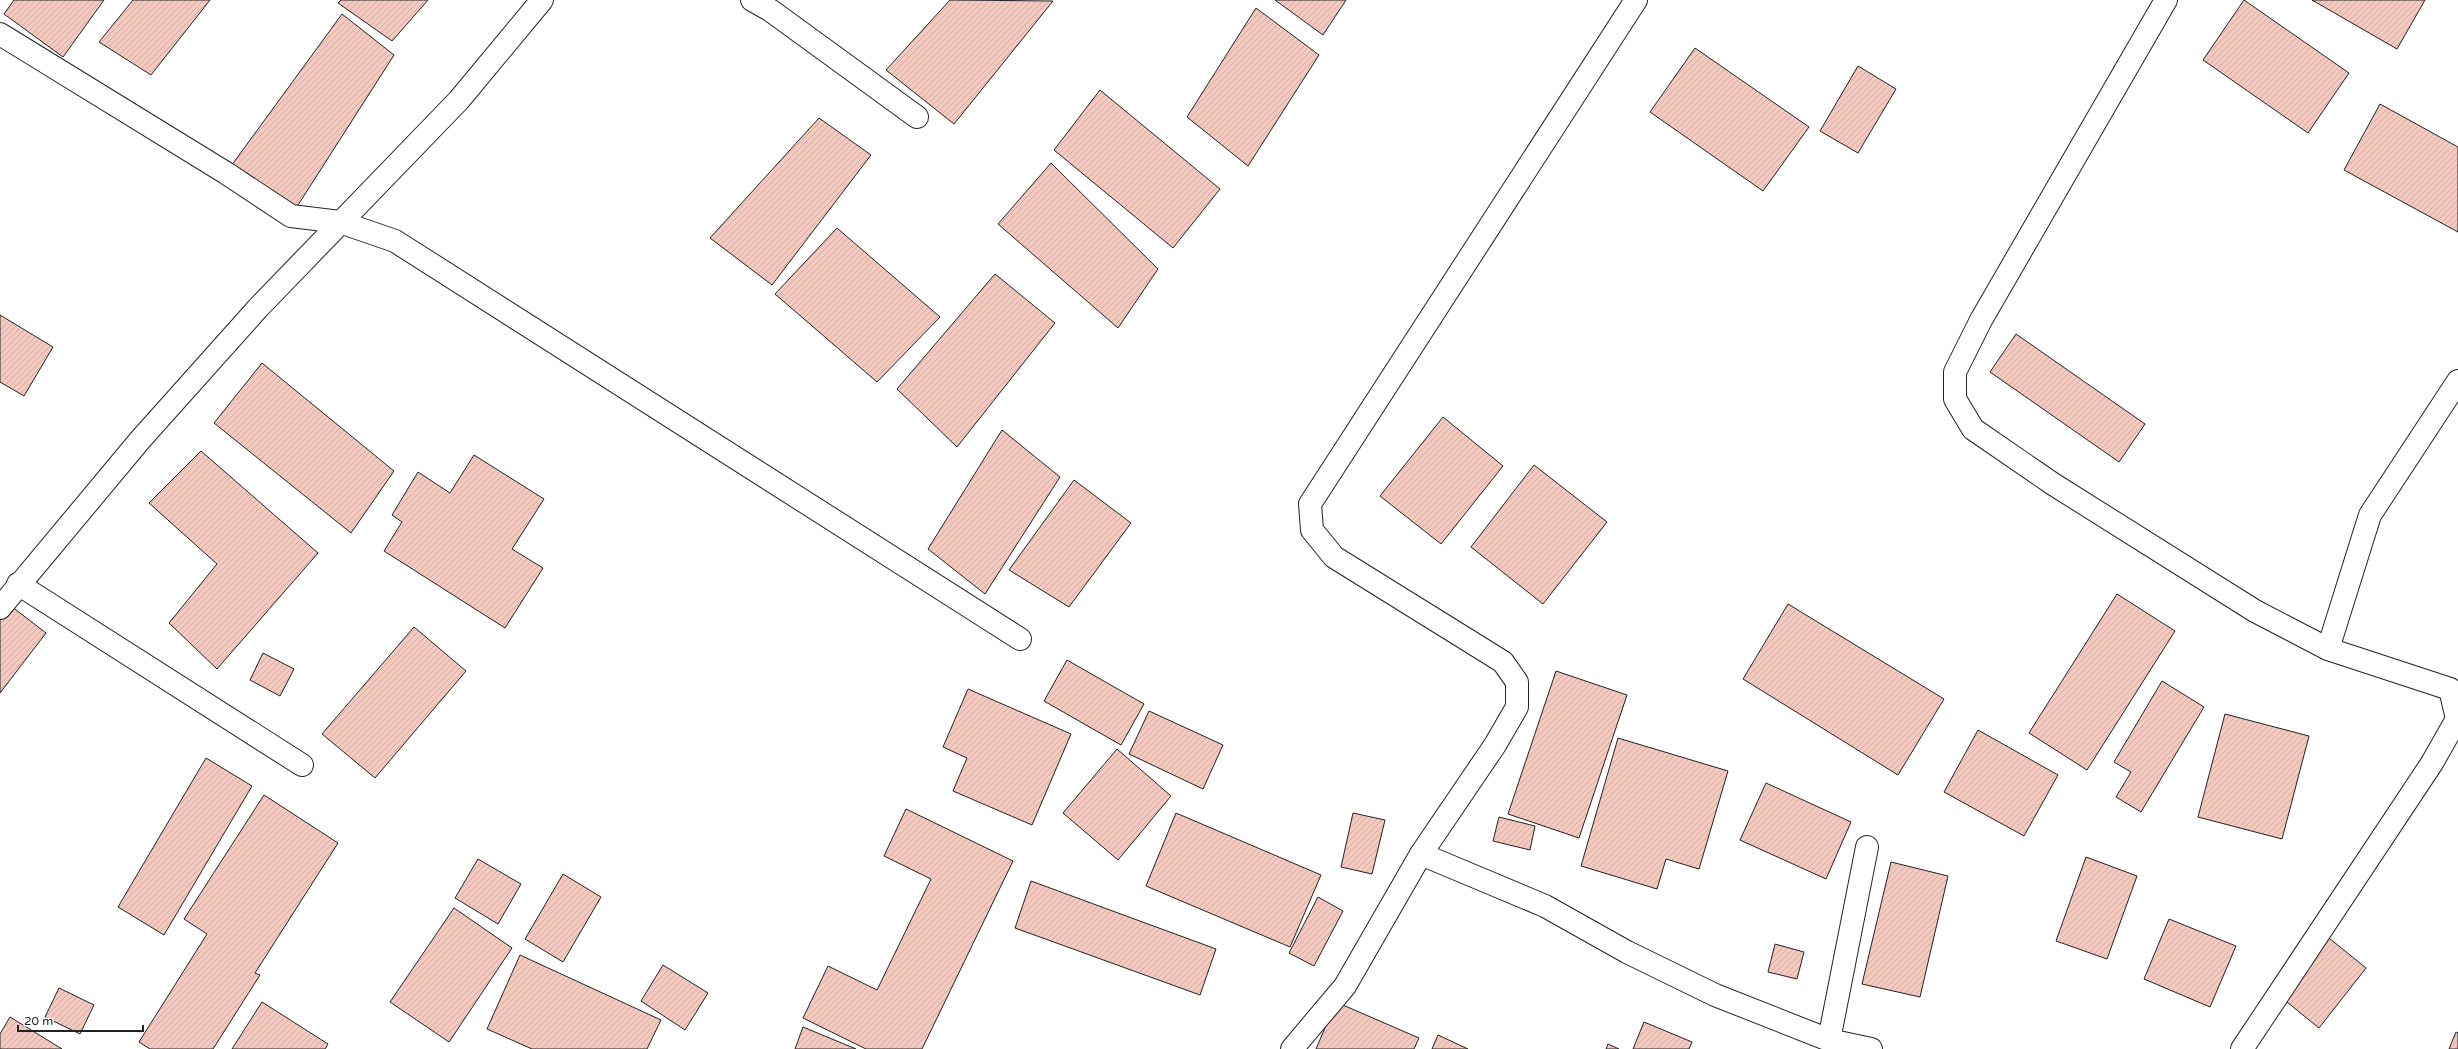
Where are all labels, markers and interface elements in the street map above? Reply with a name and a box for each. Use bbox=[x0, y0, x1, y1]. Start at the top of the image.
scale bar bbox=[18, 1007, 143, 1033]
text: 20 m bbox=[24, 1014, 53, 1028]

